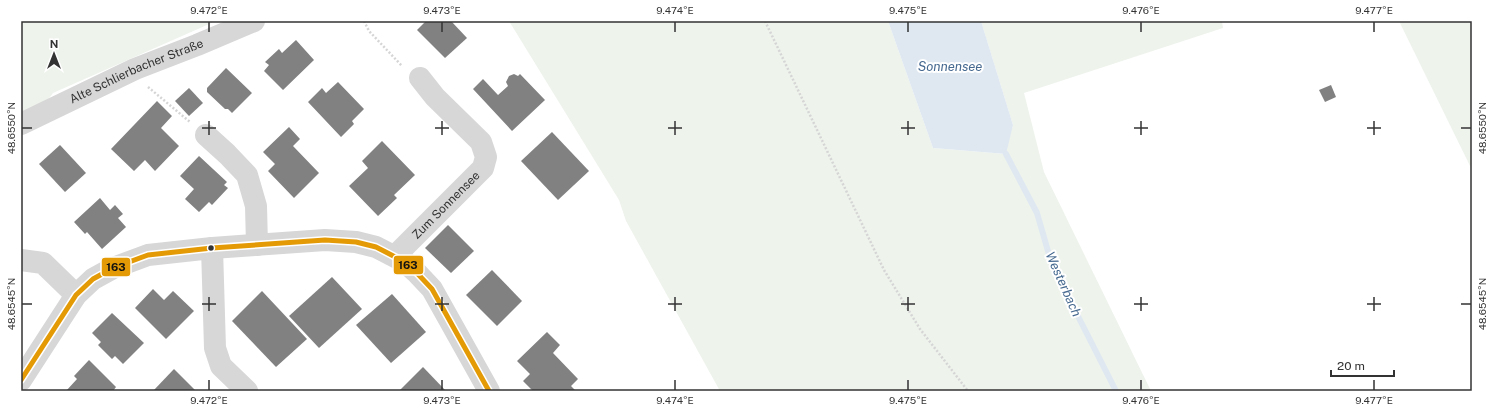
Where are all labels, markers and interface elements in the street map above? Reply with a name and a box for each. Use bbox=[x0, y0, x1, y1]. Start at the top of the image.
text: 9.472°E bbox=[190, 4, 228, 16]
text: 9.473°E bbox=[423, 4, 461, 16]
text: 9.474°E bbox=[656, 4, 694, 16]
text: 9.475°E bbox=[889, 4, 927, 16]
text: 9.476°E bbox=[1122, 4, 1160, 16]
text: 9.477°E bbox=[1355, 4, 1393, 16]
north arrow bbox=[34, 34, 74, 74]
street label: Alte Schlierbacher Straße bbox=[67, 36, 206, 107]
text: N bbox=[50, 38, 58, 50]
water label: Sonnensee bbox=[918, 59, 982, 74]
text: 48.6550°N bbox=[5, 102, 17, 154]
text: 48.6550°N bbox=[1476, 102, 1488, 154]
street label: Zum Sonnensee bbox=[409, 168, 483, 242]
unlabelled marker bbox=[206, 243, 216, 253]
water label: Westerbach bbox=[1043, 249, 1085, 319]
line badge: 163 bbox=[393, 255, 424, 275]
line badge: 163 bbox=[101, 257, 131, 277]
text: 163 bbox=[398, 259, 418, 271]
text: 163 bbox=[106, 261, 126, 273]
text: 48.6545°N bbox=[5, 278, 17, 330]
text: 48.6545°N bbox=[1476, 278, 1488, 330]
scale bar bbox=[1331, 352, 1394, 378]
text: 20 m bbox=[1337, 359, 1365, 373]
text: 9.472°E bbox=[190, 394, 228, 406]
text: 9.473°E bbox=[423, 394, 461, 406]
text: 9.474°E bbox=[656, 394, 694, 406]
text: 9.475°E bbox=[889, 394, 927, 406]
text: 9.476°E bbox=[1122, 394, 1160, 406]
text: 9.477°E bbox=[1355, 394, 1393, 406]

